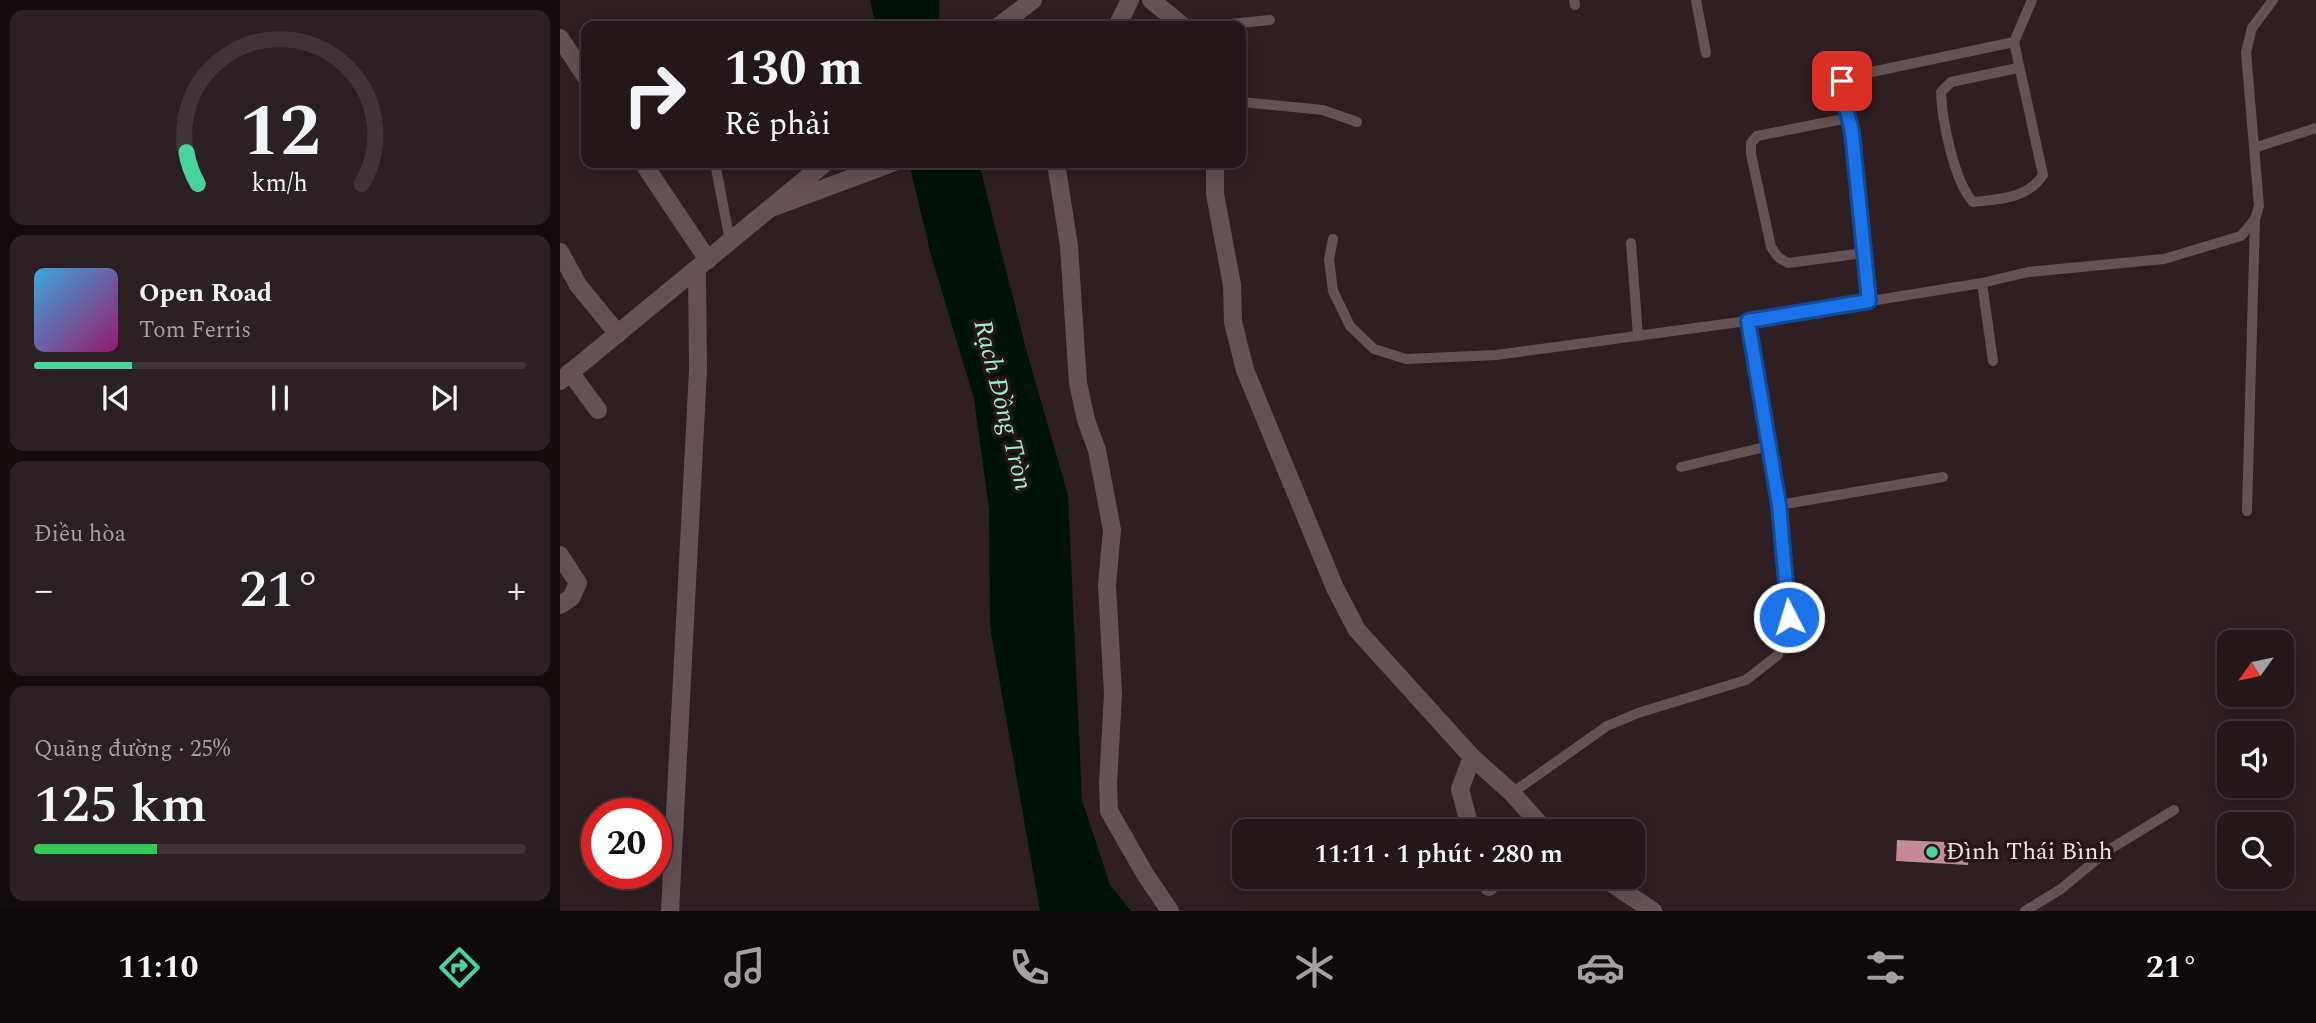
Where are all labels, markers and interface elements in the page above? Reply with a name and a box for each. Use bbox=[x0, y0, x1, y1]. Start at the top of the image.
text: 130 m bbox=[724, 32, 863, 107]
icon: right bbox=[609, 49, 700, 140]
pin bbox=[1812, 51, 1872, 111]
icon: arrive bbox=[1823, 62, 1861, 100]
text: 12 bbox=[239, 77, 321, 188]
text: Rẽ phải bbox=[724, 100, 831, 149]
text: km/h bbox=[252, 164, 308, 202]
text: Open Road bbox=[139, 273, 272, 313]
text: Tom Ferris bbox=[139, 313, 251, 348]
water label: Rạch Đồng Tròn bbox=[962, 315, 1044, 495]
icon: previous bbox=[97, 379, 135, 417]
icon: pause bbox=[261, 379, 299, 417]
icon: next bbox=[425, 379, 463, 417]
text: Điều hòa bbox=[34, 517, 126, 552]
text: 21° bbox=[239, 551, 321, 630]
text: − bbox=[34, 562, 53, 620]
text: + bbox=[507, 562, 526, 620]
position arrow bbox=[1752, 580, 1826, 654]
north arrow bbox=[2217, 630, 2294, 707]
map controls bbox=[2217, 630, 2294, 889]
button: sound bbox=[2217, 721, 2294, 798]
text: Quãng đường · 25% bbox=[34, 732, 230, 767]
text: 125 km bbox=[34, 766, 207, 845]
speed limit sign: 20 bbox=[581, 798, 672, 889]
button: search bbox=[2217, 812, 2294, 889]
text: 11:11 · 1 phút · 280 m bbox=[1314, 834, 1563, 874]
place label: Đình Thái Bình bbox=[1946, 834, 2113, 870]
marker: Đình Thái Bình bbox=[1924, 844, 1940, 860]
text: 11:10 bbox=[118, 943, 198, 992]
icon: directions bbox=[435, 943, 484, 992]
icon: music bbox=[720, 943, 769, 992]
icon: phone bbox=[1005, 943, 1054, 992]
icon: climate bbox=[1290, 943, 1339, 992]
icon: car bbox=[1576, 943, 1625, 992]
icon: filters bbox=[1861, 943, 1910, 992]
text: 21° bbox=[2146, 943, 2198, 992]

